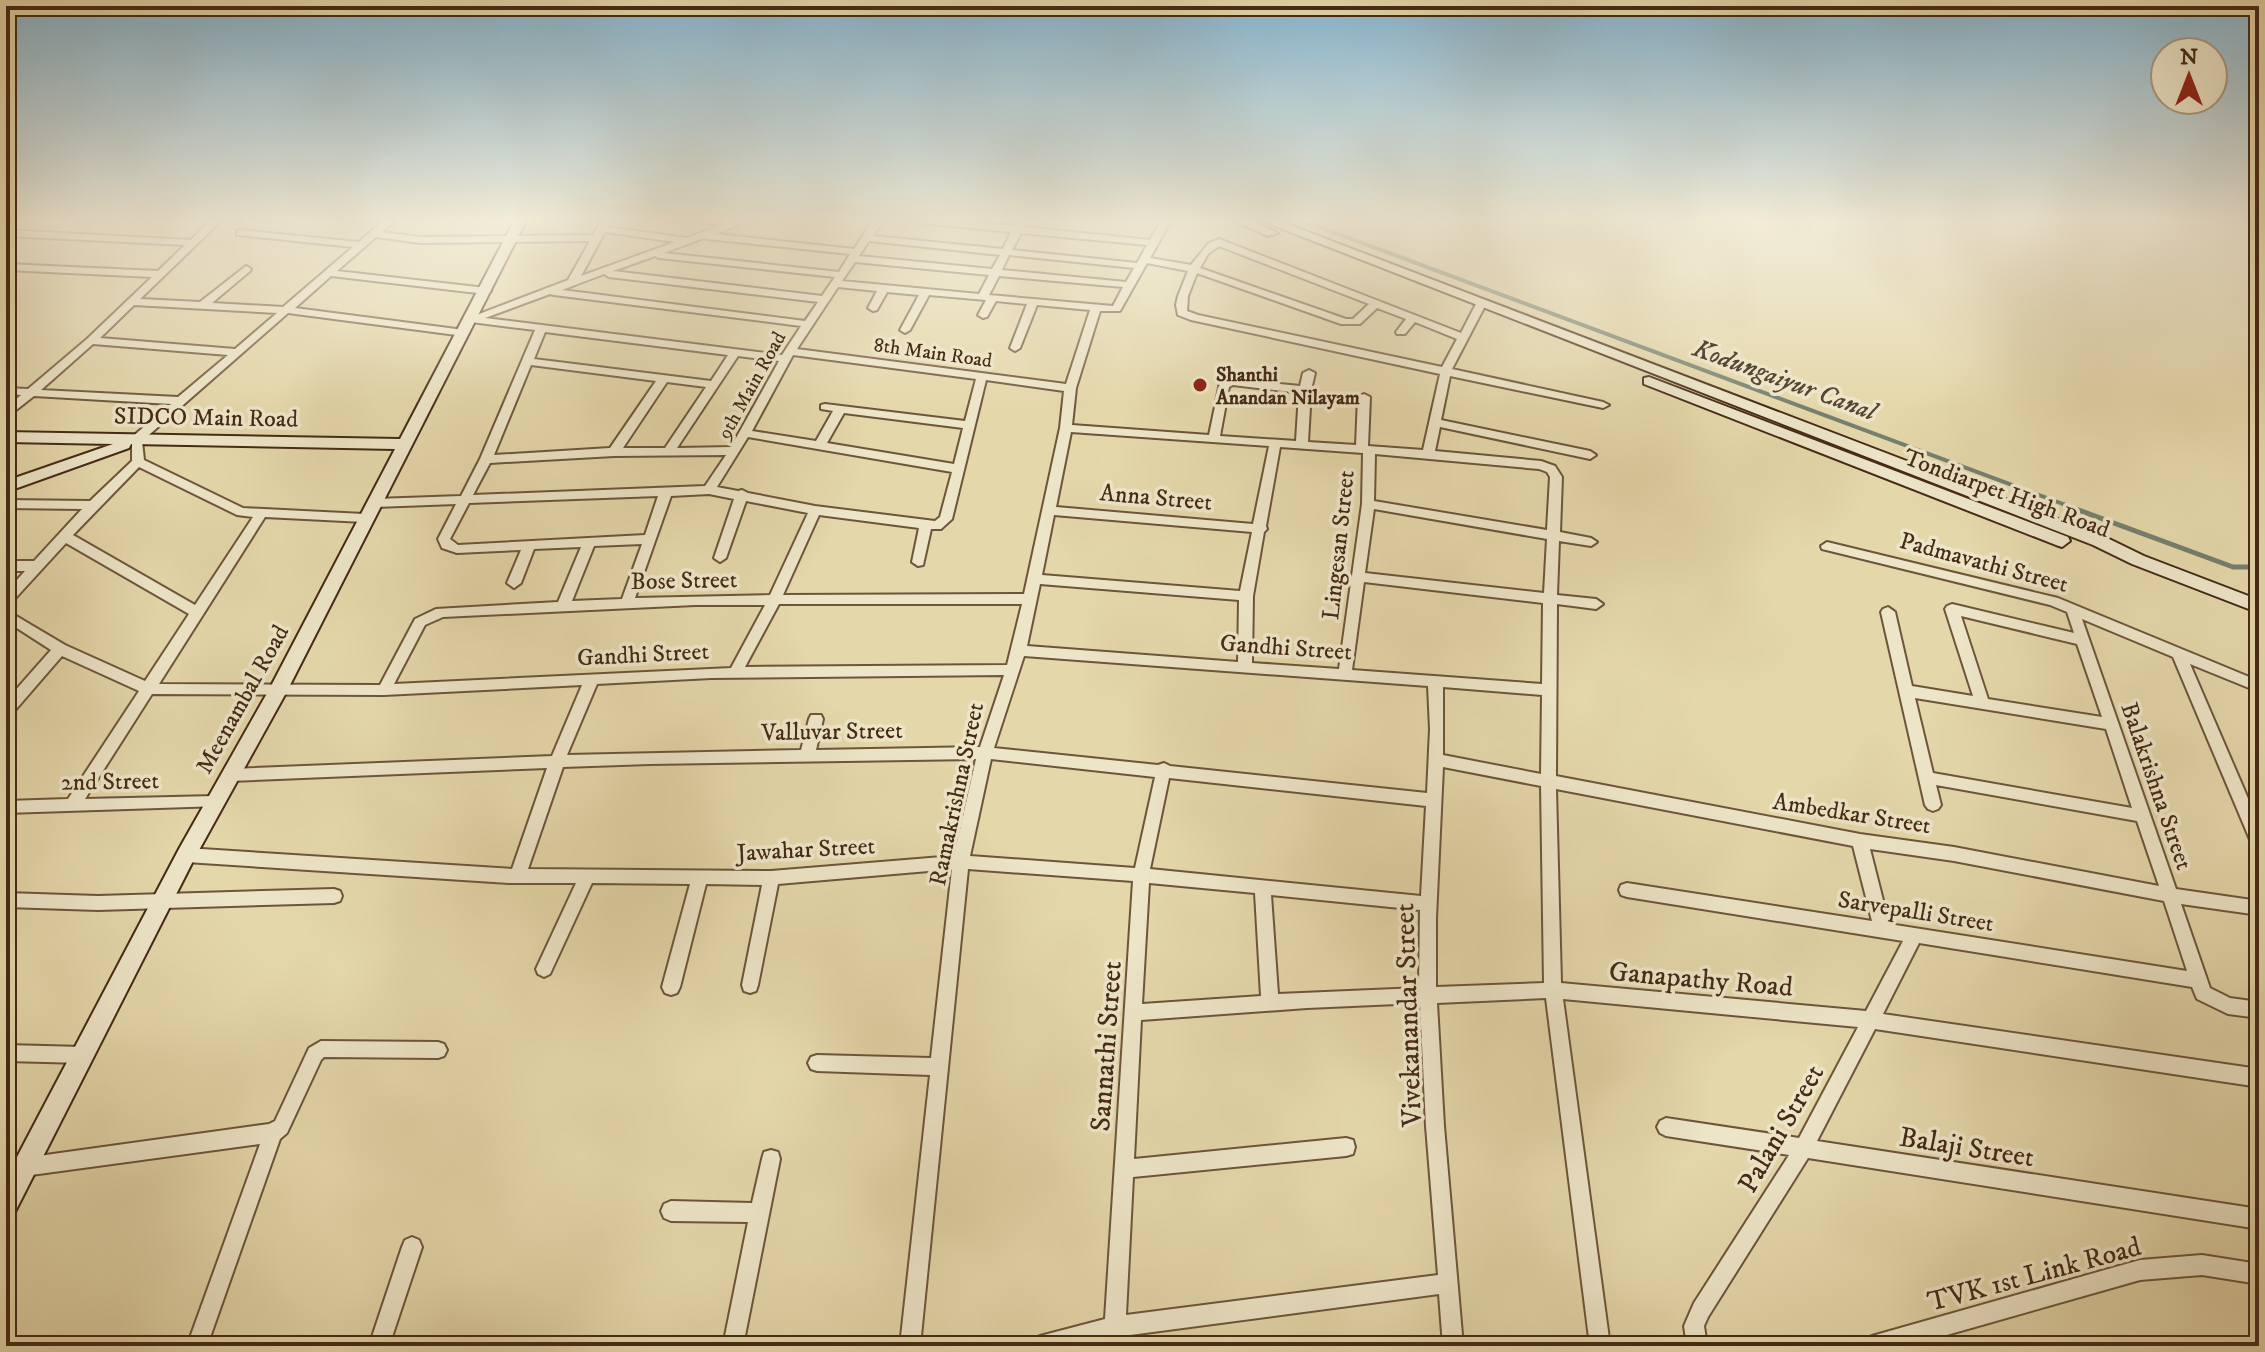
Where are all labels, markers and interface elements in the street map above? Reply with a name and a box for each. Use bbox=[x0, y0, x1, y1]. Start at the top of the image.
north arrow bbox=[2149, 36, 2229, 116]
text: N bbox=[2180, 44, 2198, 71]
street label: 9th Main Road bbox=[712, 328, 792, 445]
water label: Kodungaiyur Canal bbox=[1688, 332, 1884, 430]
street label: 8th Main Road bbox=[872, 333, 994, 374]
place label: Shanthi Anandan Nilayam bbox=[1215, 363, 1360, 411]
marker: Shanthi Anandan Nilayam bbox=[1191, 376, 1209, 394]
street label: SIDCO Main Road bbox=[114, 401, 298, 435]
street label: Tondiarpet High Road bbox=[1899, 443, 2114, 545]
street label: Lingesan Street bbox=[1316, 468, 1362, 621]
street label: Anna Street bbox=[1099, 478, 1214, 518]
street label: Padmavathi Street bbox=[1896, 526, 2072, 600]
street label: Bose Street bbox=[630, 565, 738, 597]
street label: Meenambal Road bbox=[190, 620, 296, 779]
street label: Gandhi Street bbox=[1219, 628, 1353, 668]
street label: Gandhi Street bbox=[576, 637, 710, 673]
street label: Balakrishna Street bbox=[2113, 699, 2199, 874]
street label: Ramakrishna Street bbox=[923, 700, 991, 889]
street label: Valluvar Street bbox=[760, 716, 903, 748]
street label: 2nd Street bbox=[61, 766, 160, 798]
street label: Ambedkar Street bbox=[1771, 787, 1933, 841]
street label: Jawahar Street bbox=[734, 831, 876, 869]
street label: Sarvepalli Street bbox=[1836, 885, 1996, 939]
street label: Vivekanandar Street bbox=[1387, 902, 1430, 1128]
street label: Ganapathy Road bbox=[1607, 954, 1794, 1005]
street label: Sannathi Street bbox=[1083, 960, 1130, 1133]
street label: Palani Street bbox=[1731, 1058, 1832, 1199]
street label: Balaji Street bbox=[1897, 1120, 2037, 1175]
street label: TVK 1st Link Road bbox=[1924, 1229, 2145, 1320]

